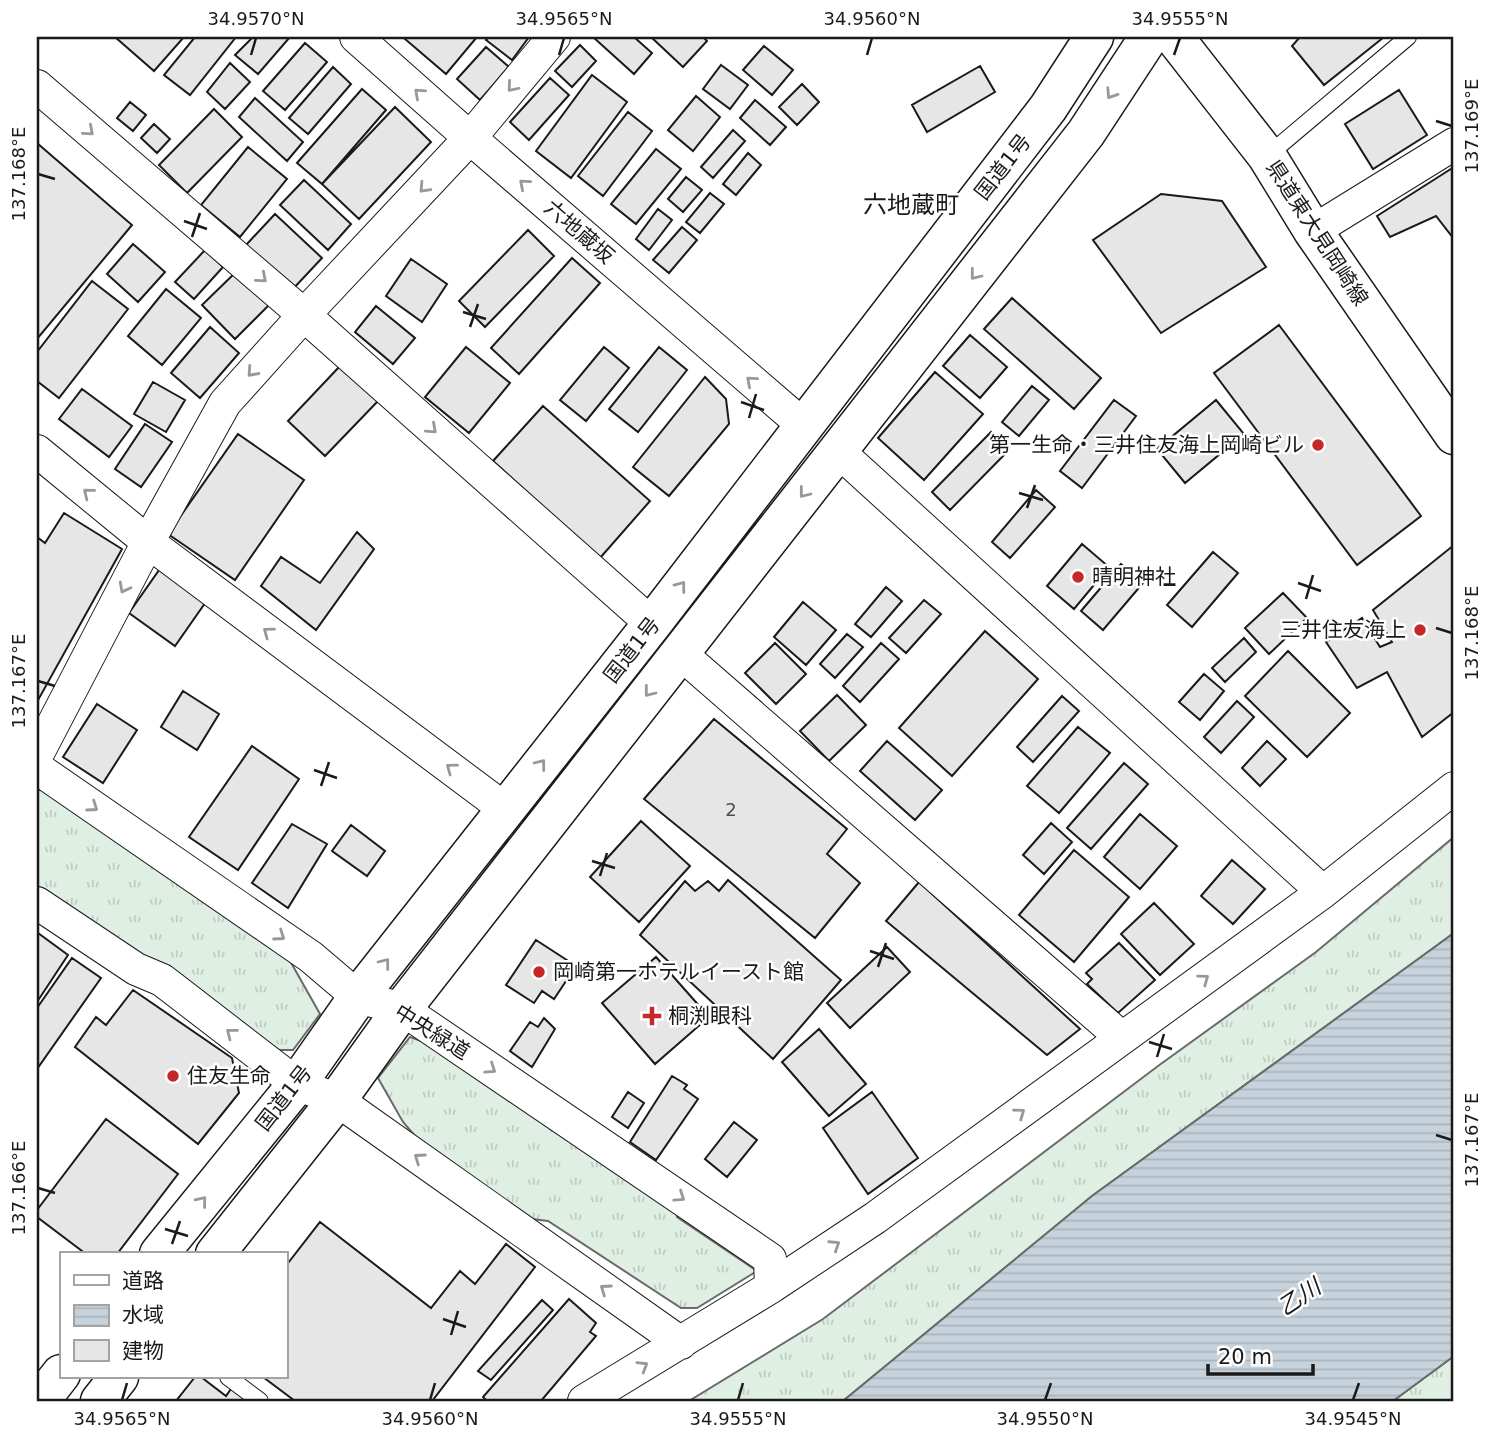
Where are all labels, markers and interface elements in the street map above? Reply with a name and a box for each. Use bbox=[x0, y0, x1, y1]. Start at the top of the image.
text: 34.9570°N bbox=[208, 8, 304, 29]
text: 34.9565°N bbox=[516, 8, 612, 29]
text: 34.9560°N bbox=[824, 8, 920, 29]
text: 34.9555°N bbox=[1132, 8, 1228, 29]
text: 137.169°E bbox=[1461, 79, 1482, 173]
one-way arrow bbox=[508, 80, 521, 92]
one-way arrow bbox=[1107, 86, 1120, 99]
one-way arrow bbox=[414, 88, 427, 101]
one-way arrow bbox=[81, 122, 93, 135]
text: 137.168°E bbox=[8, 127, 29, 221]
street label: 国道1号 bbox=[970, 130, 1036, 204]
street label: 県道東大見岡崎線 bbox=[1261, 156, 1373, 310]
one-way arrow bbox=[419, 180, 432, 193]
one-way arrow bbox=[519, 180, 532, 192]
district label: 六地蔵町 bbox=[863, 191, 959, 219]
street label: 六地蔵坂 bbox=[539, 195, 619, 269]
one-way arrow bbox=[970, 268, 983, 280]
one-way arrow bbox=[253, 270, 266, 282]
one-way arrow bbox=[248, 364, 261, 377]
one-way arrow bbox=[747, 377, 760, 389]
one-way arrow bbox=[424, 420, 437, 433]
place label: 第一生命・三井住友海上岡崎ビル bbox=[989, 433, 1304, 457]
marker: 第一生命・三井住友海上岡崎ビル bbox=[1310, 437, 1326, 453]
one-way arrow bbox=[800, 486, 813, 498]
one-way arrow bbox=[84, 489, 97, 501]
place label: 晴明神社 bbox=[1092, 565, 1176, 589]
marker: 晴明神社 bbox=[1070, 569, 1086, 585]
one-way arrow bbox=[119, 581, 132, 593]
one-way arrow bbox=[673, 581, 686, 593]
text: 137.168°E bbox=[1461, 586, 1482, 680]
street label: 国道1号 bbox=[599, 613, 665, 687]
place label: 三井住友海上 bbox=[1280, 618, 1406, 642]
marker: 三井住友海上 bbox=[1412, 622, 1428, 638]
one-way arrow bbox=[264, 628, 276, 640]
text: 137.167°E bbox=[8, 634, 29, 728]
one-way arrow bbox=[645, 684, 658, 697]
one-way arrow bbox=[532, 760, 545, 772]
one-way arrow bbox=[446, 764, 458, 777]
one-way arrow bbox=[85, 799, 98, 811]
house number: 2 bbox=[725, 799, 737, 820]
one-way arrow bbox=[272, 928, 285, 940]
one-way arrow bbox=[376, 958, 389, 970]
place label: 岡崎第一ホテルイースト館 bbox=[553, 960, 804, 984]
marker: 岡崎第一ホテルイースト館 bbox=[531, 964, 547, 980]
one-way arrow bbox=[1197, 975, 1209, 987]
street label: 中央緑道 bbox=[390, 1000, 474, 1064]
place label: 桐渕眼科 bbox=[668, 1004, 752, 1028]
marker: 桐渕眼科 bbox=[642, 1006, 662, 1026]
one-way arrow bbox=[226, 1028, 239, 1041]
street label: 国道1号 bbox=[251, 1061, 317, 1135]
one-way arrow bbox=[483, 1061, 496, 1073]
place label: 住友生命 bbox=[187, 1064, 271, 1088]
marker: 住友生命 bbox=[165, 1068, 181, 1084]
text: 137.167°E bbox=[1461, 1093, 1482, 1187]
one-way arrow bbox=[1013, 1108, 1025, 1121]
text: 137.166°E bbox=[8, 1141, 29, 1235]
one-way arrow bbox=[414, 1154, 427, 1166]
one-way arrow bbox=[672, 1189, 685, 1202]
one-way arrow bbox=[194, 1197, 206, 1210]
one-way arrow bbox=[828, 1240, 841, 1253]
legend bbox=[60, 1252, 287, 1378]
text: 道路 bbox=[122, 1269, 164, 1293]
water label: 乙川 bbox=[1273, 1272, 1328, 1321]
one-way arrow bbox=[600, 1285, 613, 1297]
text: 水域 bbox=[122, 1303, 164, 1327]
scale bar bbox=[1208, 1333, 1312, 1377]
text: 建物 bbox=[122, 1339, 164, 1363]
text: 20 m bbox=[1218, 1345, 1272, 1369]
one-way arrow bbox=[635, 1361, 648, 1374]
text: 34.9565°N bbox=[74, 1408, 170, 1429]
text: 34.9560°N bbox=[382, 1408, 478, 1429]
text: 34.9555°N bbox=[690, 1408, 786, 1429]
text: 34.9550°N bbox=[997, 1408, 1093, 1429]
text: 34.9545°N bbox=[1305, 1408, 1401, 1429]

